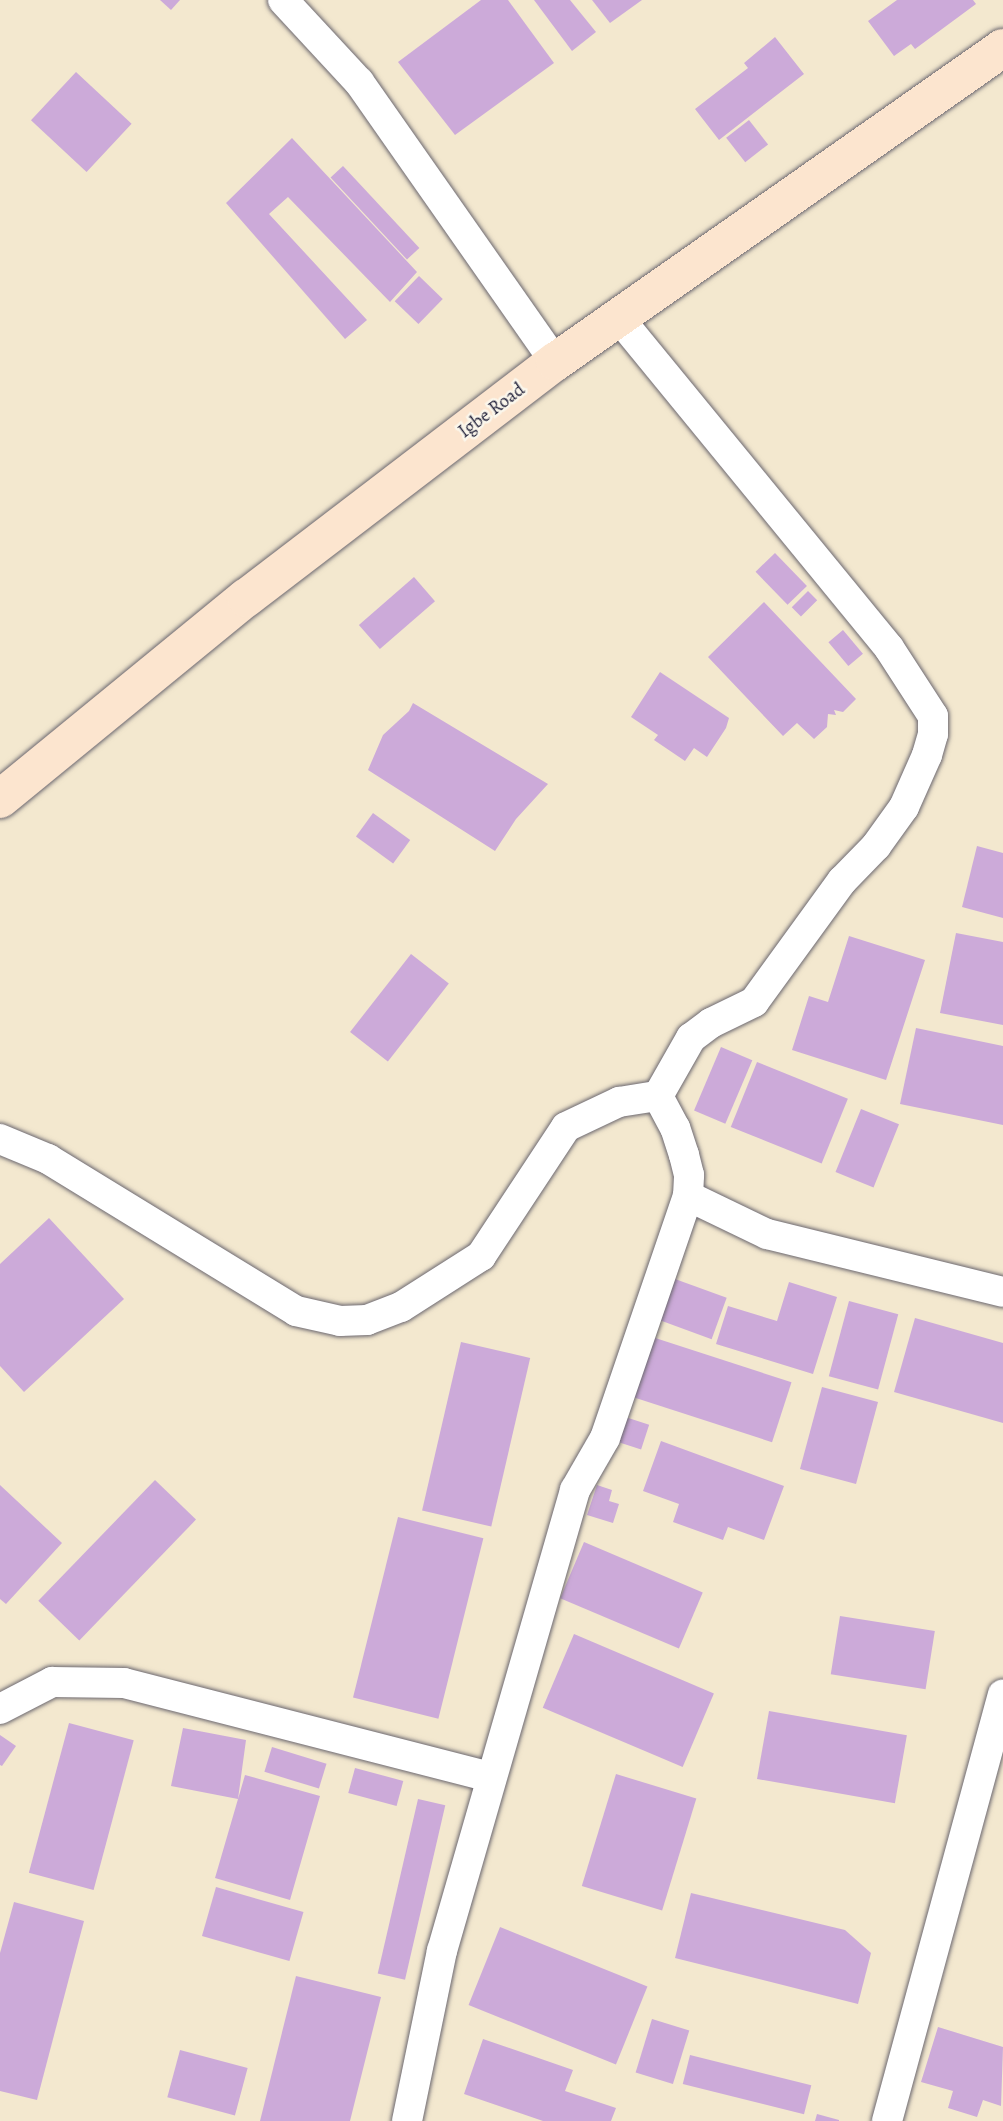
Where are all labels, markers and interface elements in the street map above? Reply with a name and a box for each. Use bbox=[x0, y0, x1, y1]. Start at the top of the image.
street label: Igbe Road bbox=[454, 379, 530, 443]

